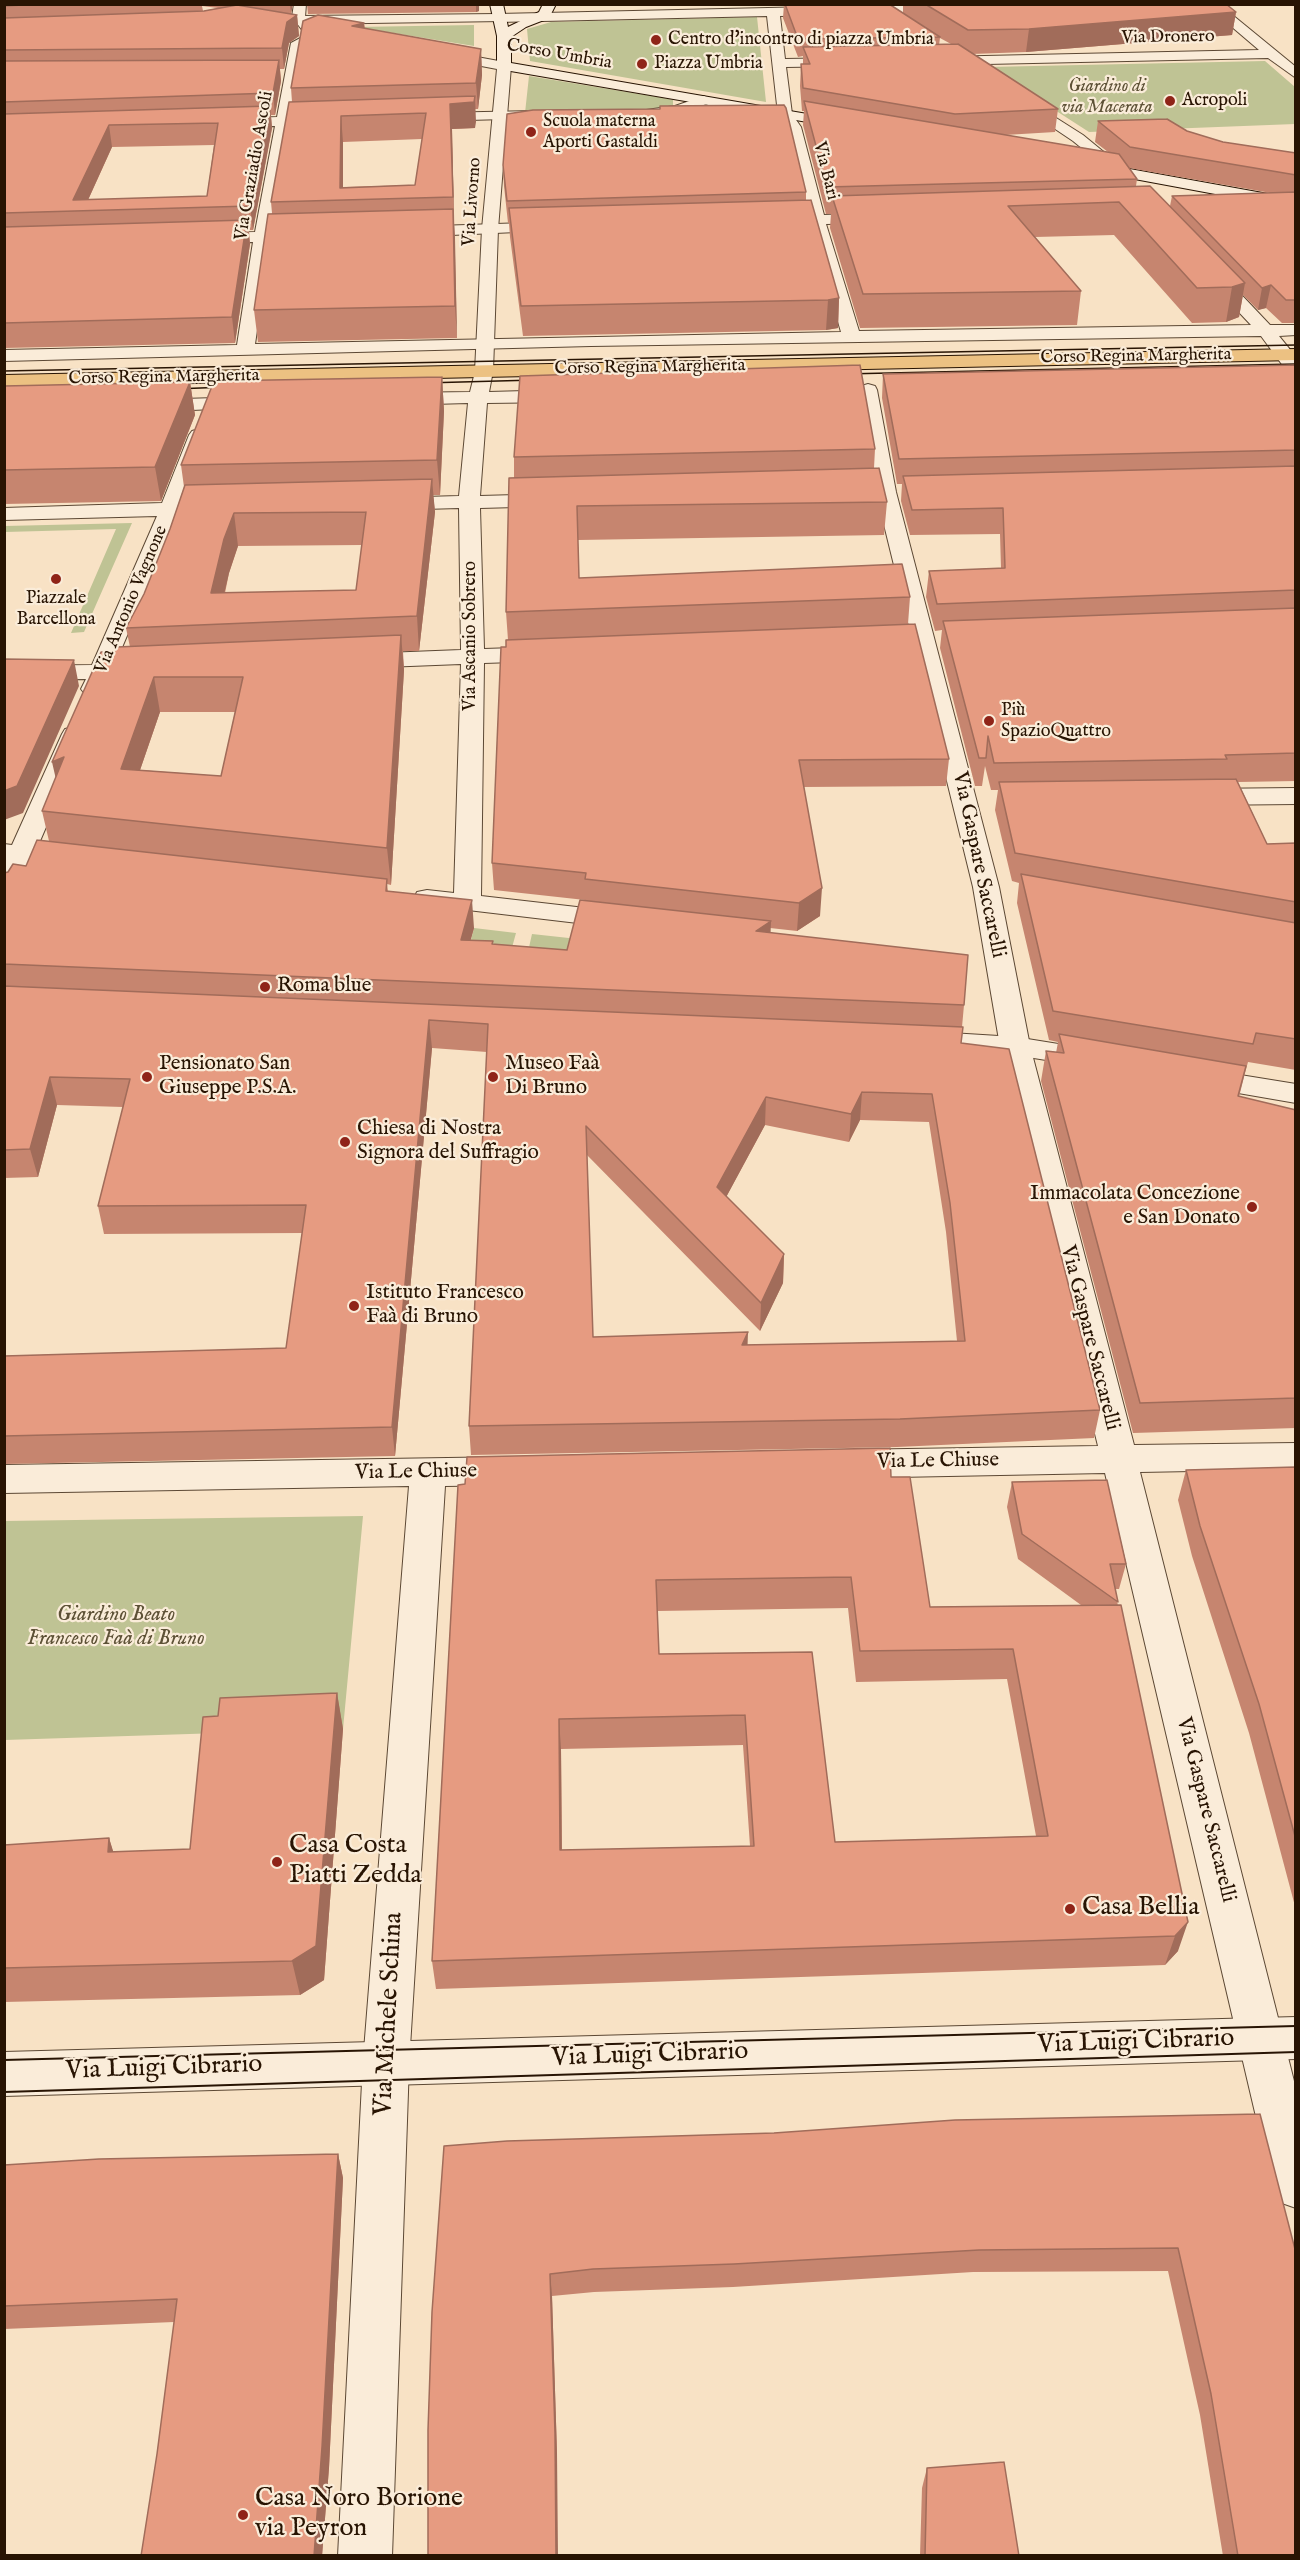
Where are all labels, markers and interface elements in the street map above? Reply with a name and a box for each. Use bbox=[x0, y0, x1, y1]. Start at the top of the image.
street label: Via Dronero bbox=[1121, 26, 1215, 50]
place label: Centro d'incontro di piazza Umbria bbox=[668, 29, 934, 51]
marker: Centro d'incontro di piazza Umbria bbox=[649, 33, 663, 47]
street label: Corso Umbria bbox=[505, 35, 613, 75]
place label: Piazza Umbria bbox=[654, 53, 763, 75]
marker: Piazza Umbria bbox=[635, 57, 649, 71]
park label: Giardino di via Macerata bbox=[1062, 76, 1152, 118]
street label: Via Graziadio Ascoli bbox=[231, 90, 279, 242]
place label: Acropoli bbox=[1182, 90, 1247, 112]
marker: Acropoli bbox=[1163, 94, 1177, 108]
place label: Scuola materna Aporti Gastaldi bbox=[543, 111, 658, 154]
marker: Scuola materna Aporti Gastaldi bbox=[524, 125, 538, 139]
street label: Via Bari bbox=[807, 140, 843, 202]
street label: Via Livorno bbox=[459, 157, 487, 247]
street label: Corso Regina Margherita bbox=[1040, 345, 1232, 369]
street label: Corso Regina Margherita bbox=[554, 356, 746, 380]
street label: Corso Regina Margherita bbox=[68, 366, 260, 390]
street label: Via Antonio Vagnone bbox=[91, 523, 173, 677]
street label: Via Ascanio Sobrero bbox=[460, 561, 482, 711]
marker: Piazzale Barcellona bbox=[49, 572, 63, 586]
place label: Piazzale Barcellona bbox=[16, 588, 96, 630]
place label: Più SpazioQuattro bbox=[1001, 700, 1111, 742]
marker: Più SpazioQuattro bbox=[982, 714, 996, 728]
street label: Via Gaspare Saccarelli bbox=[946, 769, 1010, 961]
place label: Roma blue bbox=[277, 974, 371, 1000]
marker: Roma blue bbox=[258, 980, 272, 994]
place label: Pensionato San Giuseppe P.S.A. bbox=[159, 1052, 297, 1102]
place label: Museo Faà Di Bruno bbox=[505, 1052, 600, 1102]
marker: Pensionato San Giuseppe P.S.A. bbox=[140, 1070, 154, 1084]
marker: Museo Faà Di Bruno bbox=[486, 1070, 500, 1084]
place label: Chiesa di Nostra Signora del Suffragio bbox=[357, 1117, 539, 1167]
marker: Chiesa di Nostra Signora del Suffragio bbox=[338, 1135, 352, 1149]
place label: Immacolata Concezione e San Donato bbox=[1030, 1182, 1240, 1232]
marker: Immacolata Concezione e San Donato bbox=[1245, 1200, 1259, 1214]
street label: Via Gaspare Saccarelli bbox=[1054, 1243, 1124, 1433]
place label: Istituto Francesco Faà di Bruno bbox=[366, 1281, 524, 1331]
marker: Istituto Francesco Faà di Bruno bbox=[347, 1299, 361, 1313]
street label: Via Le Chiuse bbox=[877, 1448, 999, 1476]
street label: Via Le Chiuse bbox=[355, 1459, 477, 1487]
park label: Giardino Beato Francesco Faà di Bruno bbox=[27, 1603, 205, 1653]
street label: Via Gaspare Saccarelli bbox=[1170, 1715, 1240, 1905]
place label: Casa Costa Piatti Zedda bbox=[289, 1831, 422, 1892]
marker: Casa Costa Piatti Zedda bbox=[270, 1855, 284, 1869]
place label: Casa Bellia bbox=[1082, 1893, 1199, 1925]
marker: Casa Bellia bbox=[1063, 1902, 1077, 1916]
street label: Via Michele Schina bbox=[369, 1911, 411, 2117]
street label: Via Luigi Cibrario bbox=[1037, 2024, 1235, 2062]
street label: Via Luigi Cibrario bbox=[551, 2037, 749, 2075]
street label: Via Luigi Cibrario bbox=[65, 2050, 263, 2088]
place label: Casa Noro Borione via Peyron bbox=[255, 2484, 463, 2546]
marker: Casa Noro Borione via Peyron bbox=[236, 2508, 250, 2522]

